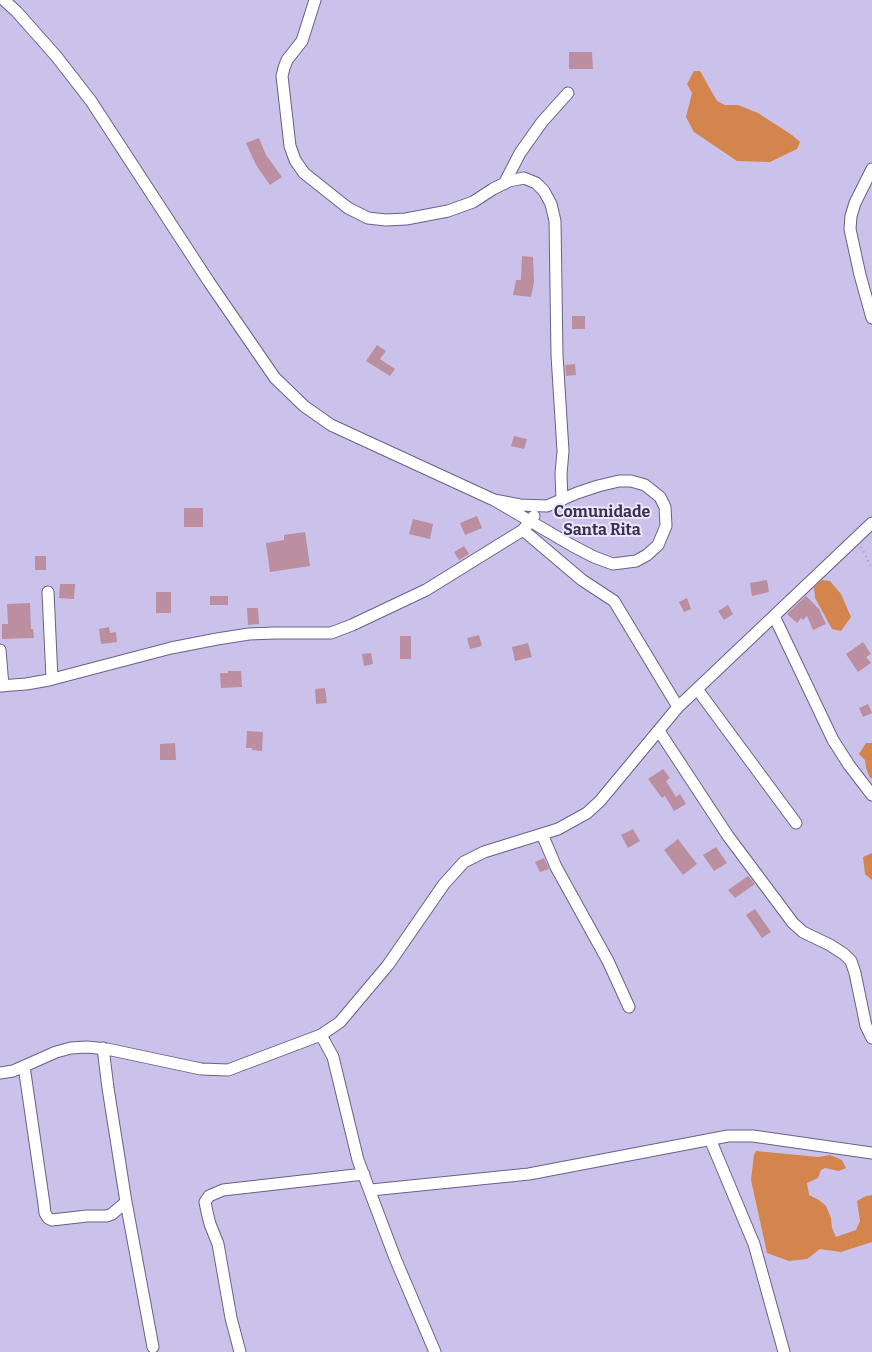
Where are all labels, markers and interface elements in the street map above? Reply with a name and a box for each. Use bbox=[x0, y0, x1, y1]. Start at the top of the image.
district label: Comunidade Santa Rita bbox=[554, 503, 650, 541]

